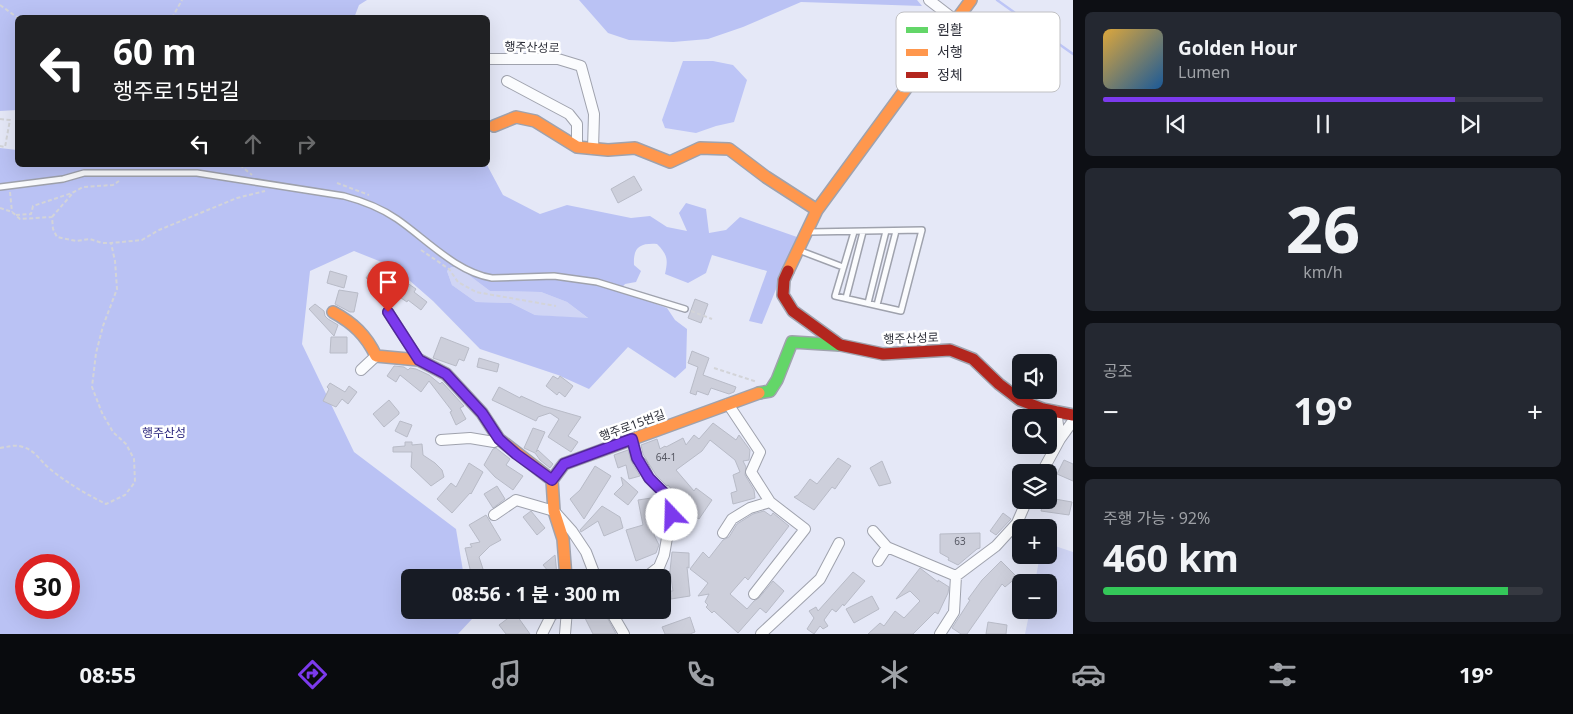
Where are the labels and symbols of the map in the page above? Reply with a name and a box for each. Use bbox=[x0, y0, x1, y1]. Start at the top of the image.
legend bbox=[896, 12, 1060, 92]
text: 원활 bbox=[937, 20, 963, 39]
street label: 행주산성로 bbox=[504, 38, 560, 56]
text: 서행 bbox=[937, 42, 963, 61]
text: 정체 bbox=[937, 65, 963, 84]
pin bbox=[367, 261, 409, 312]
street label: 행주산성로 bbox=[883, 329, 939, 347]
street label: 행주로15번길 bbox=[597, 405, 667, 445]
park label: 행주산성 bbox=[142, 424, 186, 441]
house number: 64-1 bbox=[656, 450, 676, 464]
position arrow bbox=[645, 488, 697, 540]
house number: 63 bbox=[954, 534, 966, 548]
speed limit sign: 30 bbox=[15, 554, 80, 619]

